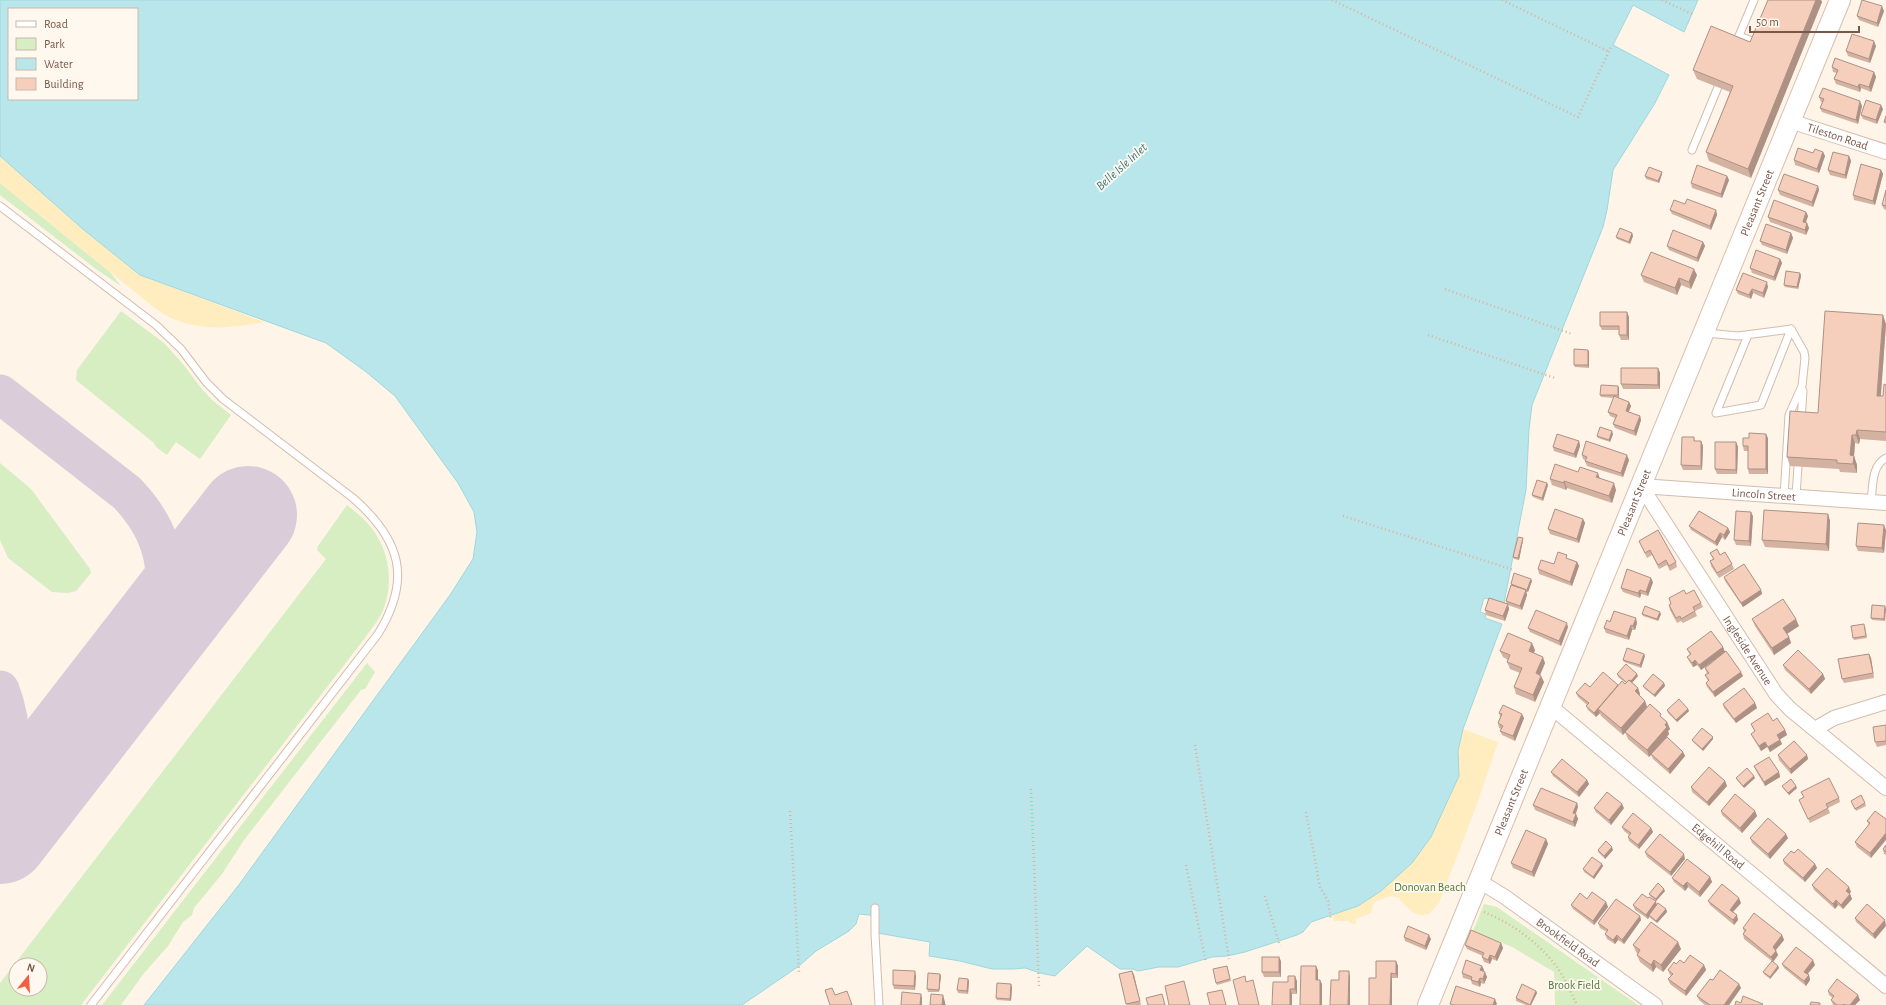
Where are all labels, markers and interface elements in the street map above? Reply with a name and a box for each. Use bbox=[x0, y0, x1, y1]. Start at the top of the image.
legend bbox=[8, 8, 138, 100]
scale bar bbox=[1750, 8, 1859, 34]
text: 50 m bbox=[1756, 16, 1779, 28]
text: Road bbox=[44, 18, 68, 30]
text: Park bbox=[44, 38, 65, 50]
text: Water bbox=[44, 58, 73, 70]
text: Building bbox=[44, 78, 84, 90]
street label: Tileston Road bbox=[1806, 121, 1870, 152]
water label: Belle Isle Inlet bbox=[1094, 140, 1151, 193]
street label: Pleasant Street bbox=[1738, 168, 1776, 238]
street label: Pleasant Street bbox=[1615, 468, 1653, 537]
street label: Lincoln Street bbox=[1731, 486, 1796, 503]
street label: Ingleside Avenue bbox=[1721, 614, 1774, 687]
street label: Pleasant Street bbox=[1492, 767, 1530, 837]
street label: Edgehill Road bbox=[1690, 821, 1747, 871]
park label: Donovan Beach bbox=[1394, 881, 1466, 893]
street label: Brookfield Road bbox=[1534, 916, 1602, 969]
north arrow bbox=[8, 957, 48, 997]
text: N bbox=[26, 962, 36, 974]
park label: Brook Field bbox=[1548, 979, 1600, 991]

